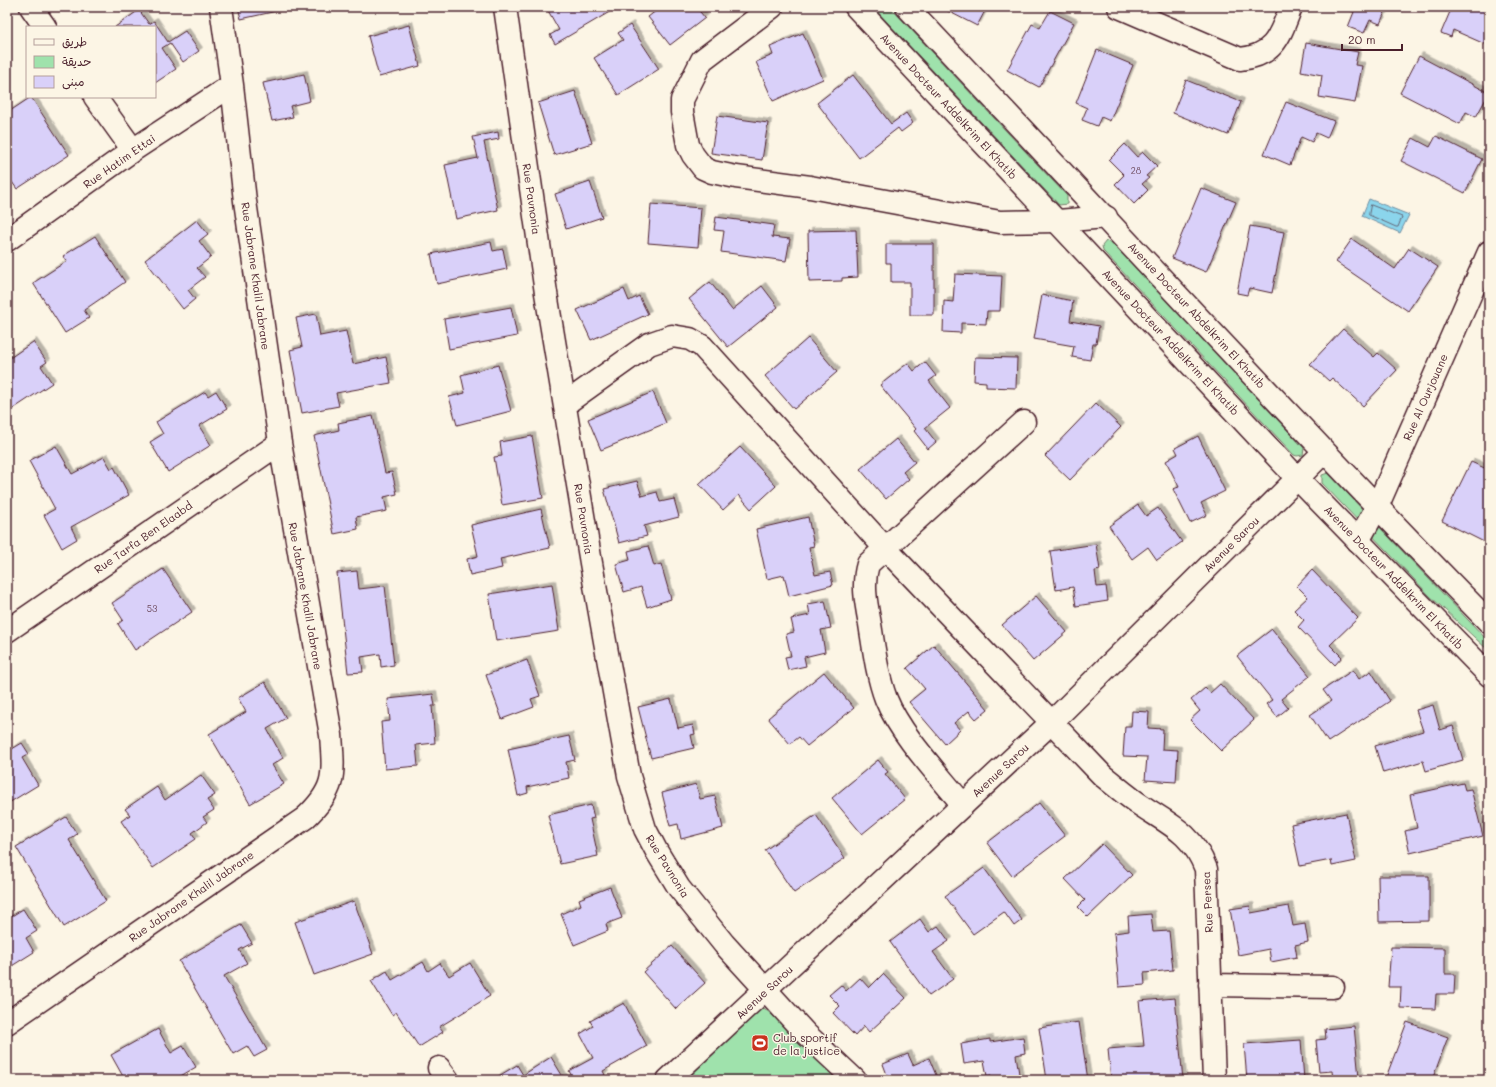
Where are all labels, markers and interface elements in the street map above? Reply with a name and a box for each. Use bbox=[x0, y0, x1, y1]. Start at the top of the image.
legend bbox=[26, 26, 156, 98]
scale bar bbox=[1342, 26, 1402, 52]
street label: Avenue Docteur Addelkrim El Khatib bbox=[877, 30, 1021, 182]
text: 20 m bbox=[1348, 31, 1376, 47]
text: طريق bbox=[62, 33, 87, 49]
text: حديقة bbox=[62, 53, 91, 69]
text: مبنى bbox=[62, 73, 85, 90]
street label: Rue Hatim Ettai bbox=[80, 131, 158, 191]
street label: Rue Pavnonia bbox=[520, 162, 544, 236]
house number: 28 bbox=[1131, 165, 1142, 176]
street label: Rue Jabrane Khalil Jabrane bbox=[238, 201, 274, 351]
street label: Avenue Docteur Abdelkrim El Khatib bbox=[1125, 239, 1269, 391]
street label: Avenue Docteur Addelkrim El Khatib bbox=[1099, 266, 1243, 418]
street label: Rue Al Ourjouane bbox=[1399, 351, 1451, 443]
street label: Rue Pavnonia bbox=[571, 482, 597, 556]
street label: Rue Tarfa Ben Elaabd bbox=[91, 497, 195, 577]
street label: Avenue Docteur Addelkrim El Khatib bbox=[1321, 502, 1467, 652]
street label: Avenue Sarou bbox=[1200, 513, 1262, 575]
street label: Rue Jabrane Khalil Jabrane bbox=[286, 521, 326, 671]
house number: 53 bbox=[147, 603, 157, 614]
street label: Avenue Sarou bbox=[968, 740, 1032, 800]
street label: Rue Pavnonia bbox=[643, 832, 693, 901]
street label: Rue Jabrane Khalil Jabrane bbox=[125, 847, 257, 945]
street label: Rue Persea bbox=[1198, 871, 1216, 933]
street label: Avenue Sarou bbox=[732, 962, 796, 1022]
place label: Club sportif de la justice bbox=[773, 1030, 840, 1058]
sports icon: Club sportif de la justice bbox=[750, 1033, 770, 1053]

